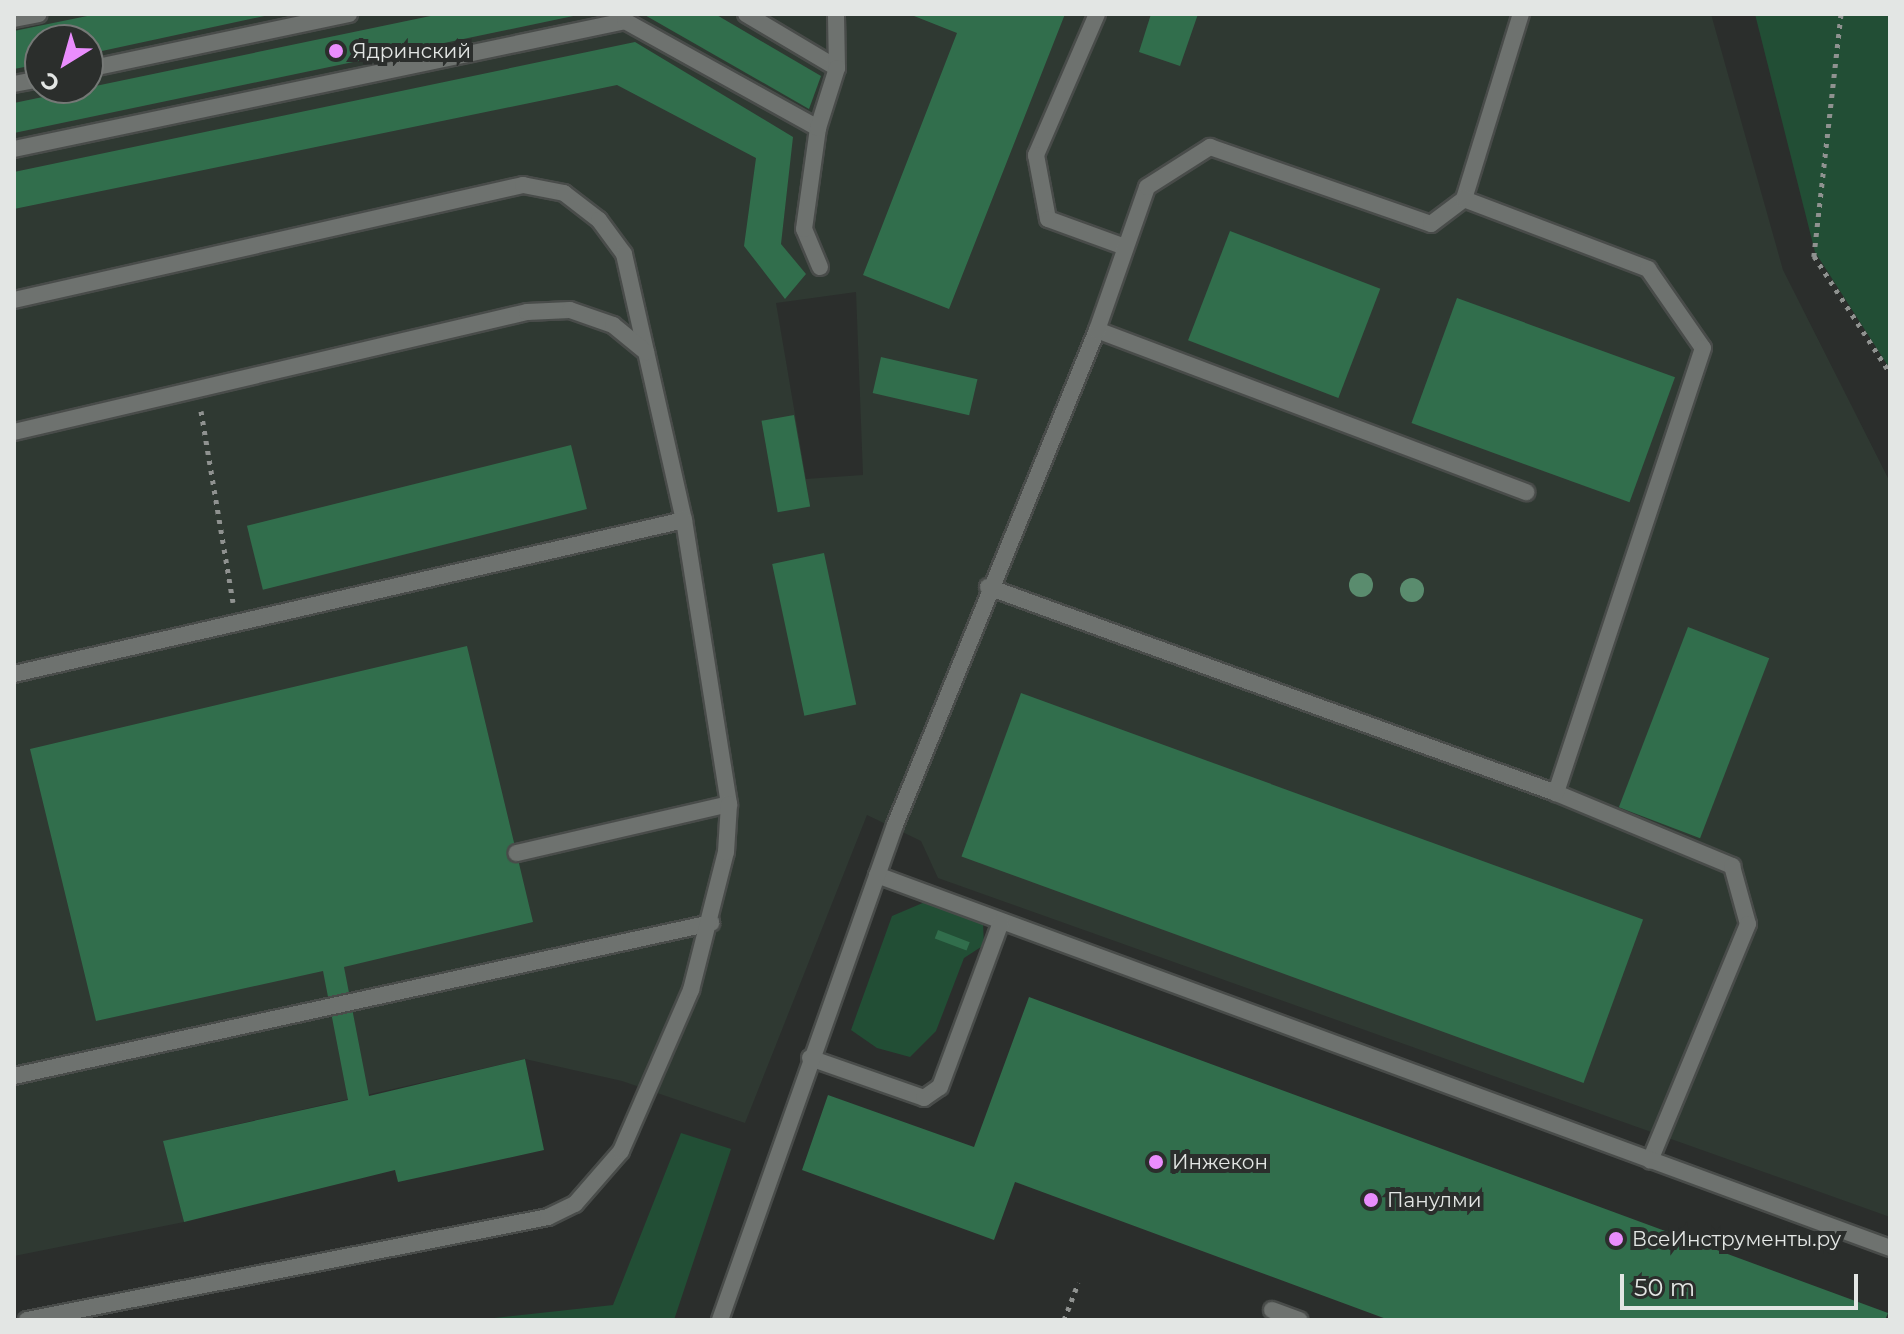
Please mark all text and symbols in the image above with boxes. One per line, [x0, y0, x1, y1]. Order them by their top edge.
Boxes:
north arrow [24, 24, 104, 104]
place label: Ядринский [352, 39, 471, 63]
marker: Ядринский [327, 42, 345, 60]
text: С [36, 66, 65, 98]
place label: Инжекон [1172, 1150, 1268, 1174]
marker: Инжекон [1147, 1153, 1165, 1171]
place label: Панулми [1387, 1188, 1482, 1212]
marker: Панулми [1362, 1191, 1380, 1209]
place label: ВсеИнструменты.ру [1632, 1227, 1841, 1251]
marker: ВсеИнструменты.ру [1607, 1230, 1625, 1248]
scale bar [1624, 1258, 1862, 1308]
text: 50 m [1634, 1273, 1695, 1302]

